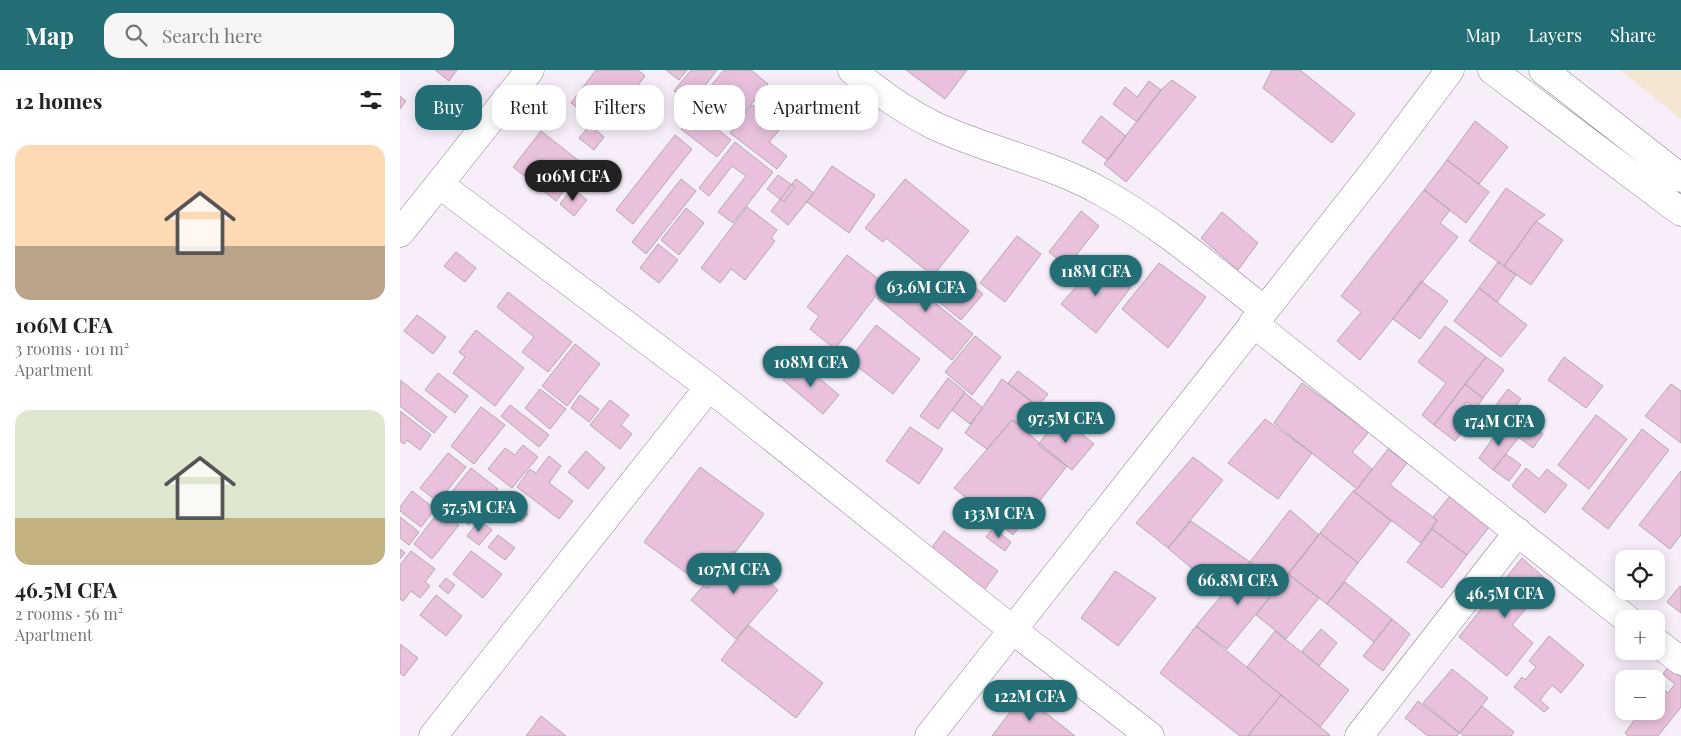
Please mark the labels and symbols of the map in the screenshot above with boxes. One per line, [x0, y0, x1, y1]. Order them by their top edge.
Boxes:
pin: 106M CFA [521, 160, 625, 202]
pin: 118M CFA [1044, 254, 1148, 297]
pin: 63.6M CFA [869, 270, 983, 313]
pin: 108M CFA [759, 346, 863, 388]
pin: 97.5M CFA [1009, 402, 1123, 444]
pin: 174M CFA [1447, 404, 1551, 447]
pin: 57.5M CFA [422, 490, 536, 533]
pin: 133M CFA [947, 496, 1051, 539]
pin: 107M CFA [682, 552, 786, 595]
pin: 66.8M CFA [1181, 564, 1295, 606]
pin: 46.5M CFA [1448, 576, 1562, 619]
pin: 122M CFA [978, 680, 1082, 722]

